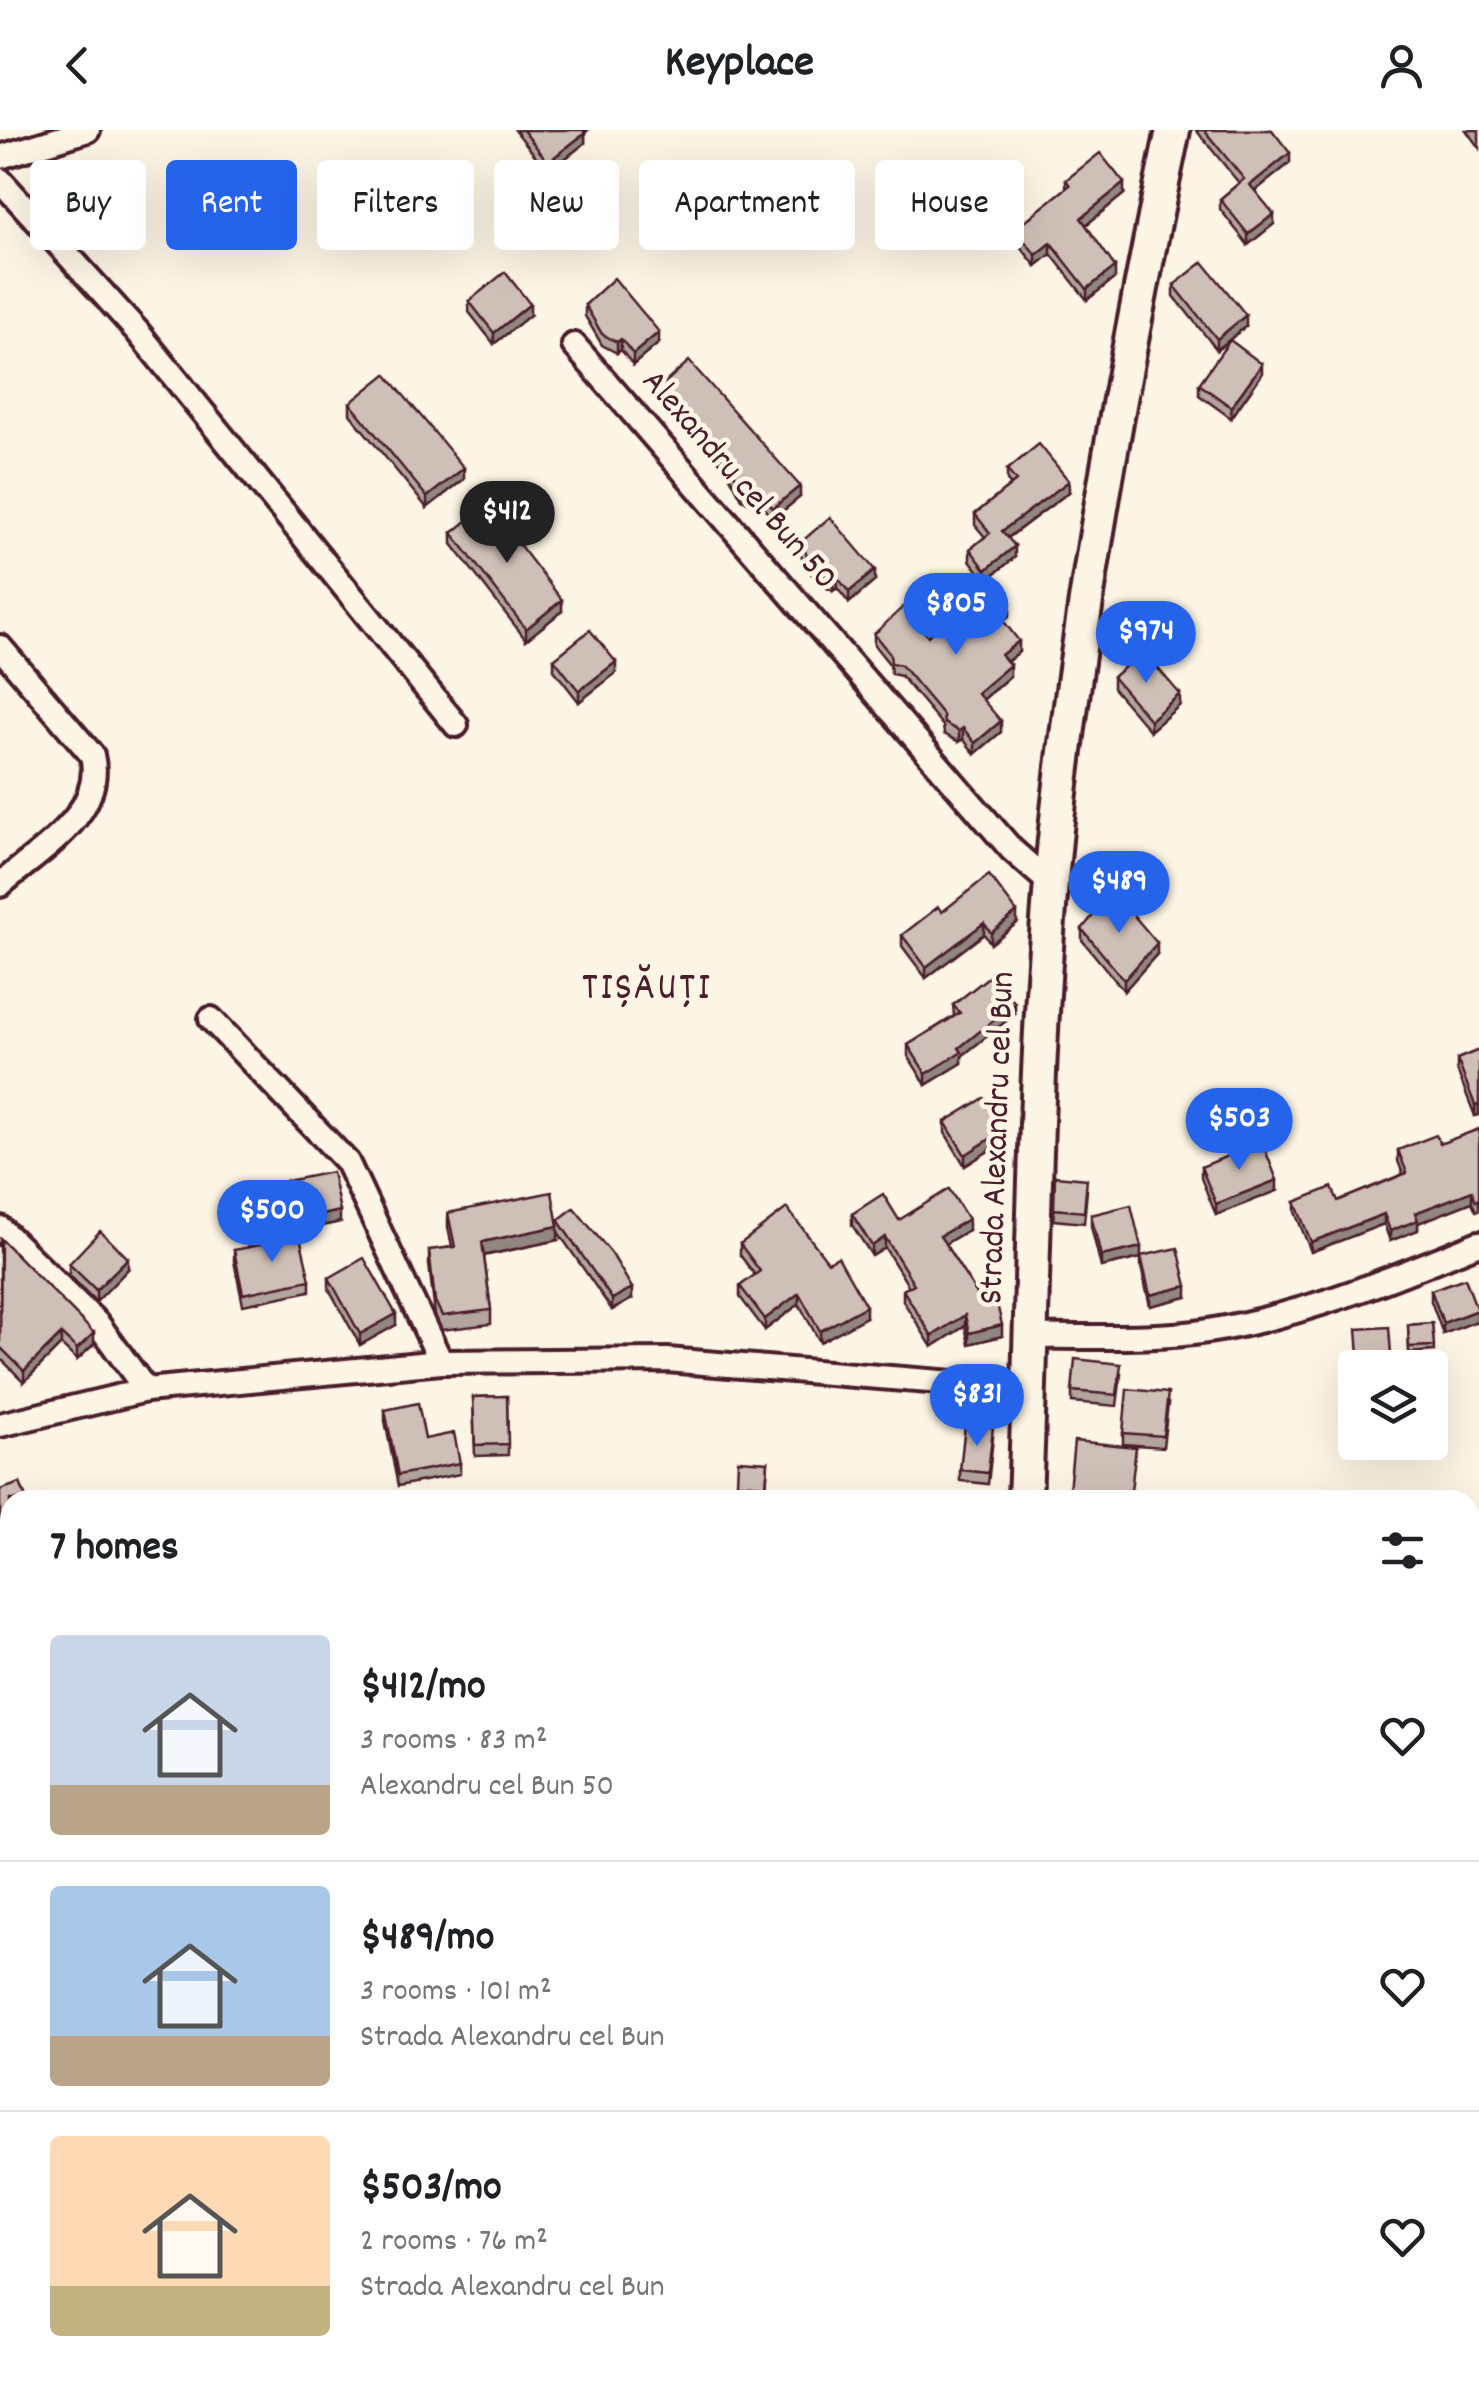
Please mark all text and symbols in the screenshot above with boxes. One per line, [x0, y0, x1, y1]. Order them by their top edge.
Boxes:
text: Keyplace [665, 33, 814, 97]
icon: back [50, 38, 105, 93]
icon: person [1374, 38, 1429, 93]
chip: Buy [30, 160, 146, 250]
chip: Rent [166, 160, 297, 250]
chip: Filters [317, 160, 474, 250]
chip: New [494, 160, 619, 250]
chip: Apartment [639, 160, 855, 250]
chip: House [875, 160, 1024, 250]
street label: Alexandru cel Bun 50 [628, 360, 848, 602]
pin: $412 [448, 481, 566, 566]
text: $412 [482, 490, 532, 536]
pin: $805 [897, 573, 1015, 658]
text: $805 [925, 582, 987, 628]
pin: $974 [1087, 601, 1205, 686]
text: $974 [1118, 610, 1174, 656]
pin: $489 [1060, 851, 1178, 936]
text: $489 [1091, 860, 1148, 906]
district label: TIȘĂUȚI [582, 962, 712, 1019]
street label: Strada Alexandru cel Bun [968, 971, 1030, 1305]
pin: $503 [1180, 1088, 1298, 1173]
text: $503 [1208, 1097, 1270, 1143]
pin: $500 [213, 1180, 331, 1265]
text: $500 [239, 1189, 305, 1235]
map controls [1338, 1350, 1448, 1460]
button: layers [1338, 1350, 1448, 1460]
pin: $831 [918, 1364, 1036, 1449]
text: $831 [952, 1373, 1002, 1419]
text: 7 homes [50, 1520, 179, 1580]
icon: filters [1375, 1523, 1430, 1578]
text: $412/mo [360, 1659, 486, 1719]
icon: home [130, 1675, 250, 1795]
icon: heart [1375, 1708, 1430, 1763]
text: 3 rooms · 83 m² [360, 1719, 547, 1765]
text: Alexandru cel Bun 50 [360, 1765, 614, 1811]
text: $489/mo [360, 1910, 494, 1970]
icon: home [130, 1926, 250, 2046]
icon: heart [1375, 1959, 1430, 2014]
text: 3 rooms · 101 m² [360, 1970, 552, 2016]
text: Strada Alexandru cel Bun [360, 2016, 665, 2062]
text: $503/mo [360, 2160, 502, 2220]
icon: home [130, 2176, 250, 2296]
icon: heart [1375, 2209, 1430, 2264]
text: 2 rooms · 76 m² [360, 2220, 548, 2266]
text: Strada Alexandru cel Bun [360, 2266, 665, 2312]

